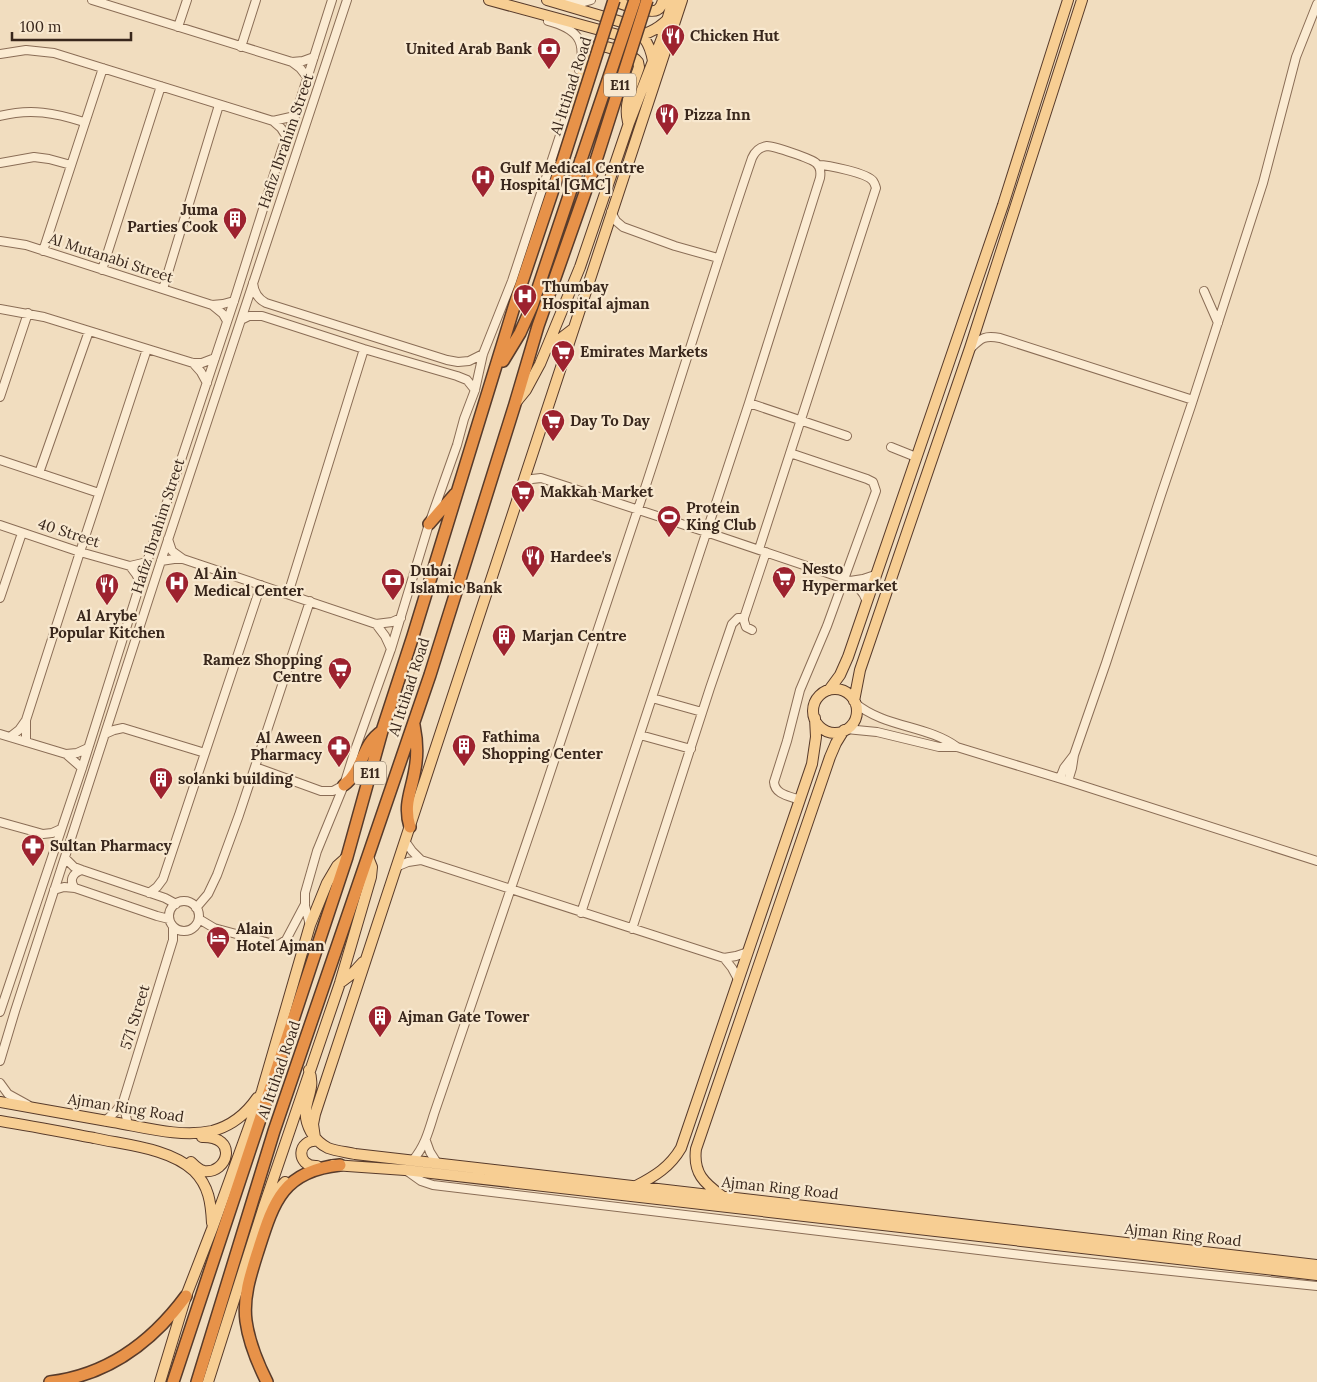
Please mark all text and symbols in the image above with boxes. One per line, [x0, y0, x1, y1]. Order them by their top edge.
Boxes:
scale bar [12, 10, 131, 42]
text: 100 m [20, 17, 61, 36]
restaurant icon: Chicken Hut [660, 23, 686, 57]
place label: Chicken Hut [690, 26, 780, 45]
street label: Al Ittihad Road [545, 34, 595, 139]
bank icon: United Arab Bank [536, 36, 562, 70]
place label: United Arab Bank [406, 39, 532, 58]
street label: Hafiz Ibrahim Street [254, 71, 318, 211]
road number: E11 [604, 74, 636, 96]
restaurant icon: Pizza Inn [654, 102, 680, 136]
place label: Pizza Inn [684, 105, 751, 124]
place label: Gulf Medical Centre Hospital [GMC] [500, 158, 644, 194]
hospital icon: Gulf Medical Centre Hospital [GMC] [470, 164, 496, 198]
place label: Juma Parties Cook [127, 200, 218, 236]
building icon: Juma Parties Cook [222, 206, 248, 240]
street label: Al Mutanabi Street [45, 228, 176, 287]
place label: Thumbay Hospital ajman [542, 277, 650, 313]
hospital icon: Thumbay Hospital ajman [512, 283, 538, 317]
supermarket icon: Emirates Markets [550, 339, 576, 373]
place label: Emirates Markets [580, 342, 708, 361]
supermarket icon: Day To Day [540, 408, 566, 442]
place label: Day To Day [570, 411, 651, 430]
street label: Hafiz Ibrahim Street [127, 456, 188, 596]
supermarket icon: Makkah Market [510, 479, 536, 513]
place label: Makkah Market [540, 482, 654, 501]
place label: Protein King Club [686, 498, 757, 534]
sports icon: Protein King Club [656, 504, 682, 538]
street label: 40 Street [36, 514, 103, 551]
restaurant icon: Hardee's [520, 544, 546, 578]
place label: Hardee's [550, 547, 612, 566]
place label: Nesto Hypermarket [802, 559, 899, 595]
place label: Dubai Islamic Bank [410, 561, 502, 597]
place label: Al Ain Medical Center [194, 564, 305, 600]
supermarket icon: Nesto Hypermarket [771, 565, 797, 599]
bank icon: Dubai Islamic Bank [380, 567, 406, 601]
hospital icon: Al Ain Medical Center [164, 570, 190, 604]
restaurant icon: Al Arybe Popular Kitchen [94, 572, 120, 606]
place label: Al Arybe Popular Kitchen [49, 606, 166, 642]
building icon: Marjan Centre [491, 623, 517, 657]
place label: Marjan Centre [522, 626, 627, 645]
street label: Al Ittihad Road [383, 635, 433, 740]
place label: Ramez Shopping Centre [203, 650, 323, 686]
supermarket icon: Ramez Shopping Centre [327, 656, 353, 690]
place label: Fathima Shopping Center [482, 727, 604, 763]
place label: Al Aween Pharmacy [250, 728, 323, 764]
building icon: Fathima Shopping Center [451, 733, 477, 767]
pharmacy icon: Al Aween Pharmacy [326, 734, 352, 768]
road number: E11 [354, 761, 386, 784]
building icon: solanki building [148, 766, 174, 800]
place label: solanki building [178, 769, 293, 788]
pharmacy icon: Sultan Pharmacy [20, 833, 46, 867]
place label: Sultan Pharmacy [50, 836, 173, 855]
place label: Alain Hotel Ajman [236, 919, 325, 955]
hotel icon: Alain Hotel Ajman [205, 925, 231, 959]
street label: 571 Street [116, 982, 153, 1052]
building icon: Ajman Gate Tower [367, 1004, 393, 1038]
place label: Ajman Gate Tower [398, 1007, 530, 1026]
street label: Al Ittihad Road [253, 1018, 304, 1122]
street label: Ajman Ring Road [66, 1089, 186, 1126]
street label: Ajman Ring Road [720, 1172, 839, 1203]
street label: Ajman Ring Road [1123, 1219, 1242, 1250]

